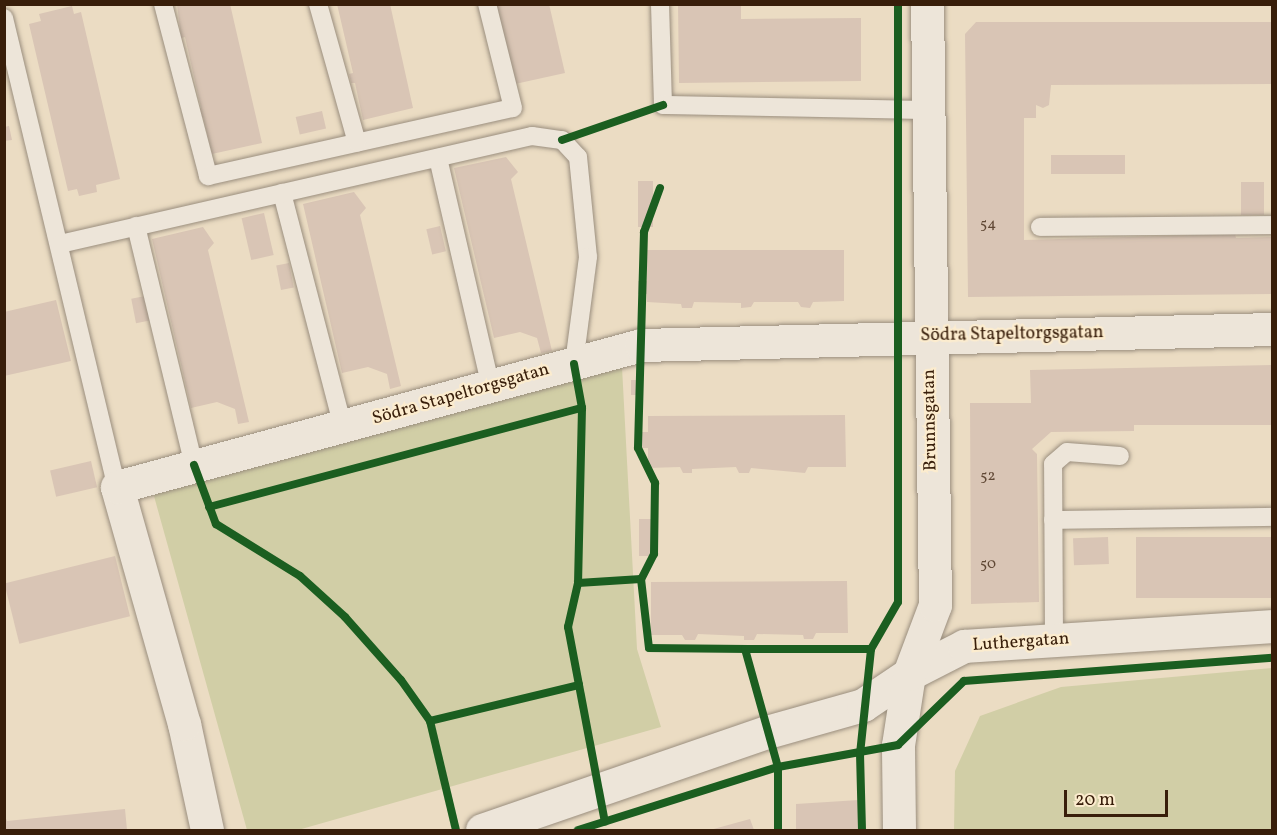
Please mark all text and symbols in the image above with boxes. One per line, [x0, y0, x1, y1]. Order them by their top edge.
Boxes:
house number: 54 [980, 216, 996, 234]
street label: Södra Stapeltorgsgatan [920, 323, 1104, 347]
street label: Södra Stapeltorgsgatan [370, 359, 552, 431]
street label: Brunnsgatan [919, 369, 943, 471]
house number: 52 [980, 468, 996, 486]
house number: 50 [980, 556, 996, 574]
street label: Luthergatan [972, 629, 1070, 657]
scale bar [1067, 778, 1170, 816]
text: 20 m [1075, 788, 1115, 813]

